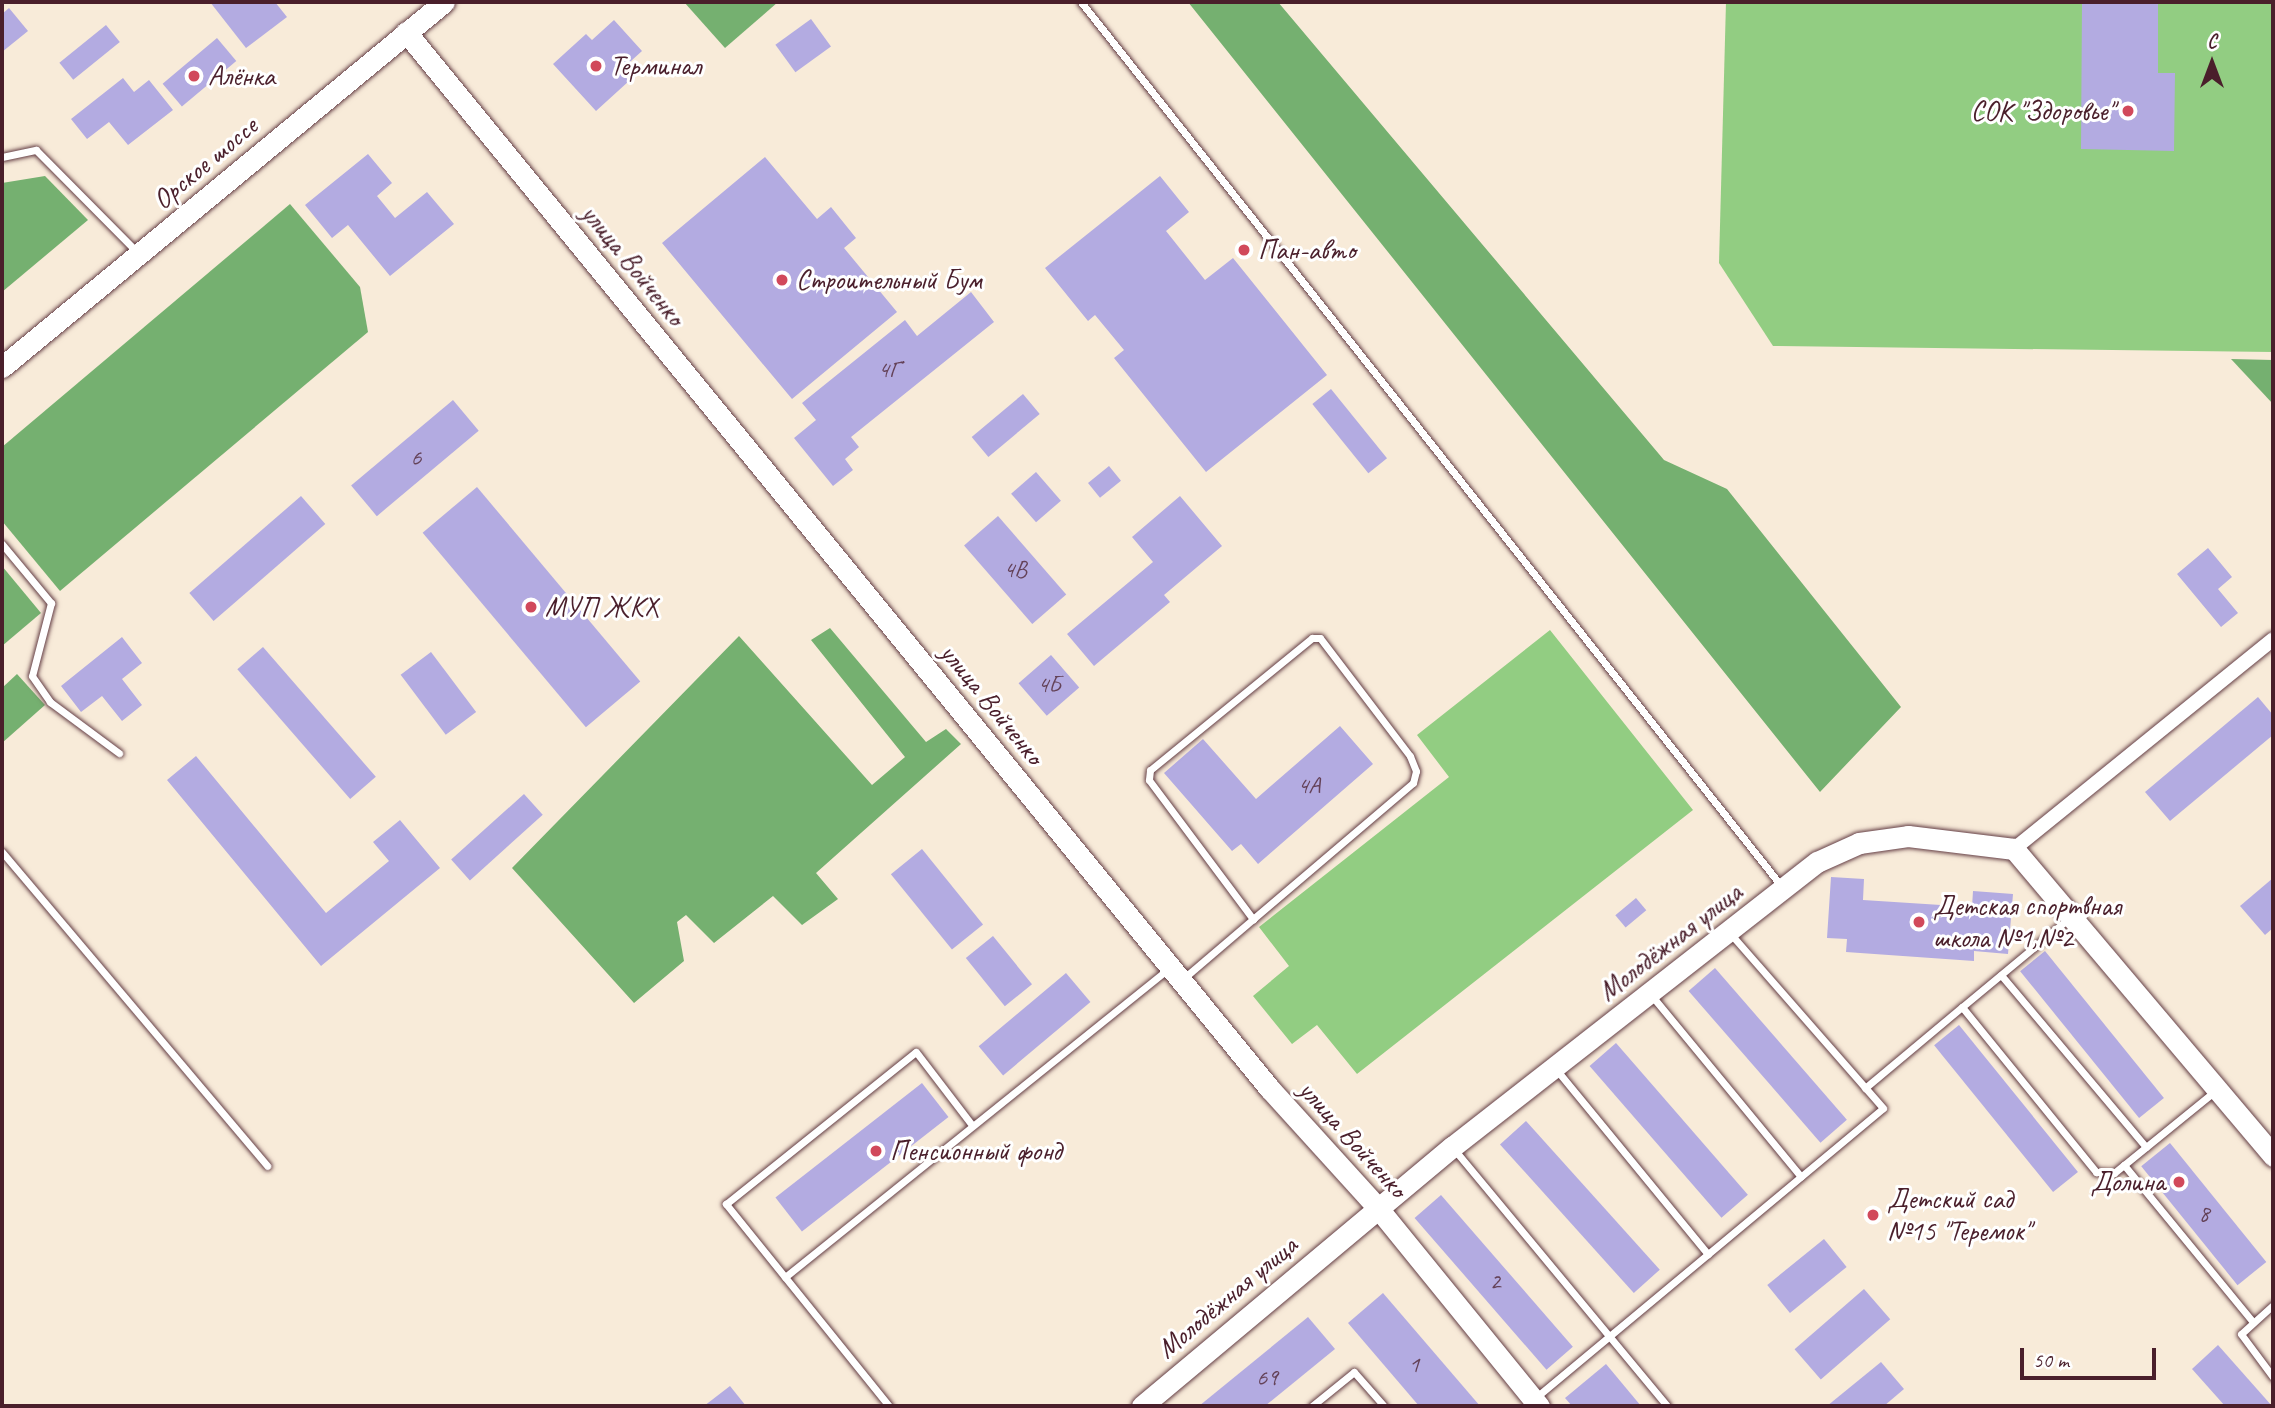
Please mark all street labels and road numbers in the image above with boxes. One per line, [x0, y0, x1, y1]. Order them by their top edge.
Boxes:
street label: Орское шоссе [146, 110, 264, 216]
street label: улица Войченко [574, 198, 692, 332]
street label: улица Войченко [933, 637, 1051, 771]
street label: Молодёжная улица [1591, 875, 1749, 1009]
street label: улица Войченко [1292, 1073, 1414, 1205]
street label: Молодёжная улица [1149, 1228, 1305, 1366]

